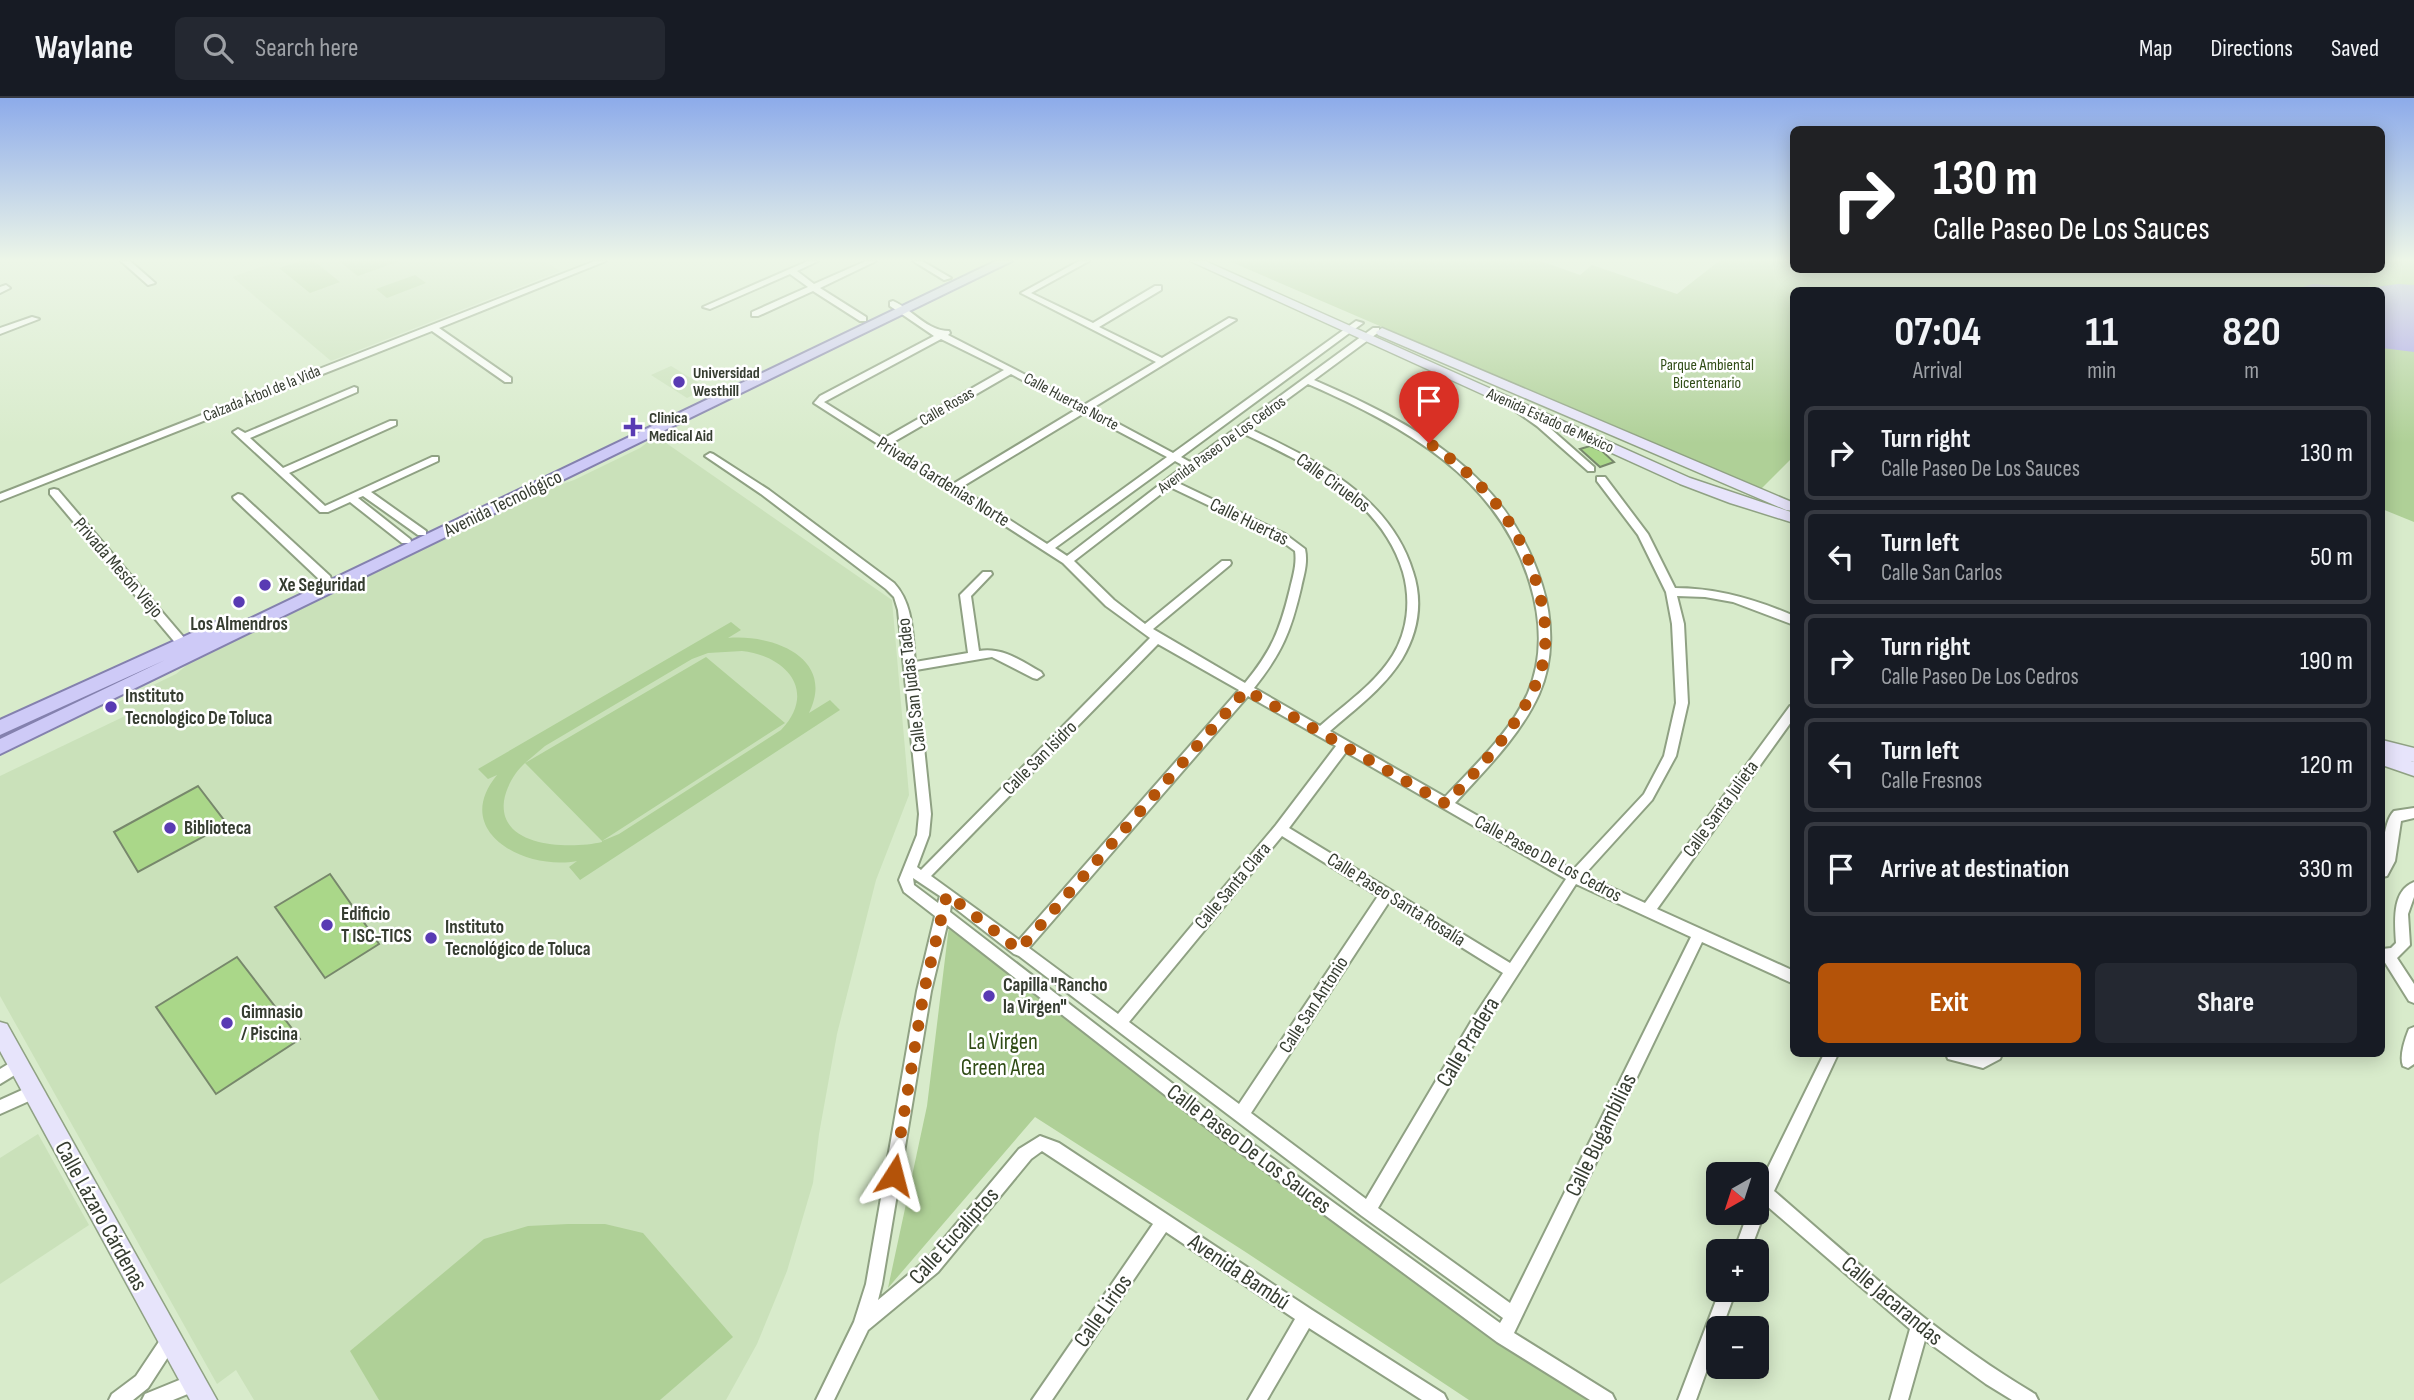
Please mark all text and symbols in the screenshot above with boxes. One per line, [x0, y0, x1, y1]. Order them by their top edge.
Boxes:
search box [175, 17, 665, 80]
text: Waylane [35, 28, 133, 68]
icon: search [199, 29, 237, 67]
text: Search here [255, 33, 358, 64]
text: Map [2139, 34, 2172, 63]
text: Directions [2210, 34, 2293, 63]
text: Saved [2331, 34, 2379, 63]
text: 130 m [1933, 150, 2038, 209]
icon: right [1818, 154, 1909, 245]
text: Calle Paseo De Los Sauces [1933, 210, 2210, 249]
text: 07:04 [1894, 307, 1981, 358]
text: 11 [2085, 307, 2118, 358]
text: 820 [2222, 307, 2281, 358]
park label: Parque Ambiental Bicentenario [1660, 356, 1754, 393]
text: Arrival [1913, 357, 1962, 385]
text: min [2087, 357, 2116, 385]
text: m [2244, 357, 2259, 385]
street label: Calzada Árbol de la Vida [201, 362, 323, 426]
place label: Universidad Westhill [693, 364, 760, 401]
street label: Calle Huertas Norte [1020, 369, 1122, 435]
pin [1399, 371, 1459, 443]
marker: Universidad Westhill [671, 374, 687, 390]
icon: arrive [1410, 382, 1448, 420]
street label: Calle Rosas [916, 384, 978, 430]
street label: Avenida Estado de México [1483, 384, 1616, 458]
street label: Avenida Paseo De Los Cedros [1154, 392, 1290, 498]
place label: Clinica Medical Aid [649, 409, 713, 446]
marker: Clinica Medical Aid [623, 417, 643, 437]
text: Turn right [1881, 424, 1970, 455]
street label: Privada Gardenias Norte [872, 432, 1014, 532]
icon: right [1822, 434, 1860, 472]
text: 130 m [2301, 438, 2353, 469]
street label: Calle Ciruelos [1291, 448, 1375, 518]
text: Calle Paseo De Los Sauces [1881, 455, 2080, 483]
street label: Avenida Tecnológico [439, 466, 566, 543]
street label: Calle Huertas [1206, 493, 1292, 551]
street label: Privada Mesón Viejo [68, 513, 168, 623]
text: Turn left [1881, 528, 1959, 559]
icon: left [1822, 538, 1860, 576]
text: 50 m [2310, 542, 2353, 573]
text: Calle San Carlos [1881, 559, 2003, 587]
place label: Xe Seguridad [278, 574, 366, 597]
marker: Xe Seguridad [257, 577, 273, 593]
marker: Los Almendros [231, 594, 247, 610]
place label: Los Almendros [190, 613, 288, 636]
street label: Calle San Judas Tadeo [892, 617, 932, 753]
text: Turn right [1881, 632, 1970, 663]
icon: right [1822, 642, 1860, 680]
text: 190 m [2300, 646, 2353, 677]
text: Calle Paseo De Los Cedros [1881, 663, 2079, 691]
place label: Instituto Tecnologico De Toluca [125, 685, 272, 730]
marker: Instituto Tecnologico De Toluca [103, 699, 119, 715]
street label: Calle San Isidro [998, 716, 1082, 800]
text: Turn left [1881, 736, 1959, 767]
icon: left [1822, 746, 1860, 784]
text: 120 m [2300, 750, 2353, 781]
street label: Calle Santa Julieta [1678, 756, 1764, 862]
text: Calle Fresnos [1881, 767, 1982, 795]
street label: Calle Paseo De Los Cedros [1470, 810, 1626, 908]
place label: Biblioteca [184, 817, 251, 840]
marker: Biblioteca [162, 820, 178, 836]
street label: Calle Santa Clara [1190, 838, 1276, 934]
street label: Calle Paseo Santa Rosalía [1322, 848, 1470, 952]
icon: arrive [1822, 850, 1860, 888]
text: Arrive at destination [1881, 854, 2069, 885]
text: 330 m [2299, 854, 2353, 885]
place label: Edificio T ISC-TICS [341, 903, 412, 948]
place label: Instituto Tecnológico de Toluca [445, 916, 591, 961]
marker: Edificio T ISC-TICS [319, 917, 335, 933]
marker: Instituto Tecnológico de Toluca [423, 930, 439, 946]
street label: Calle San Antonio [1274, 952, 1354, 1058]
button: Exit [1818, 963, 2081, 1043]
button: Share [2095, 963, 2357, 1043]
place label: Capilla "Rancho la Virgen" [1003, 974, 1108, 1019]
marker: Capilla "Rancho la Virgen" [981, 988, 997, 1004]
street label: Calle Pradera [1430, 992, 1506, 1092]
place label: Gimnasio / Piscina [241, 1001, 303, 1046]
marker: Gimnasio / Piscina [219, 1015, 235, 1031]
park label: La Virgen Green Area [961, 1028, 1045, 1082]
street label: Calle Bugambilias [1559, 1069, 1643, 1201]
street label: Calle Paseo De Los Sauces [1161, 1078, 1337, 1220]
street label: Calle Lázaro Cárdenas [48, 1136, 154, 1296]
position arrow [857, 1138, 931, 1212]
north arrow [1706, 1162, 1769, 1225]
map controls [1706, 1162, 1769, 1379]
street label: Calle Eucaliptos [903, 1182, 1005, 1290]
street label: Avenida Bambú [1182, 1227, 1295, 1316]
button: + [1706, 1239, 1769, 1302]
street label: Calle Jacarandas [1835, 1250, 1949, 1352]
street label: Calle Lirios [1068, 1269, 1138, 1353]
button: − [1706, 1316, 1769, 1379]

